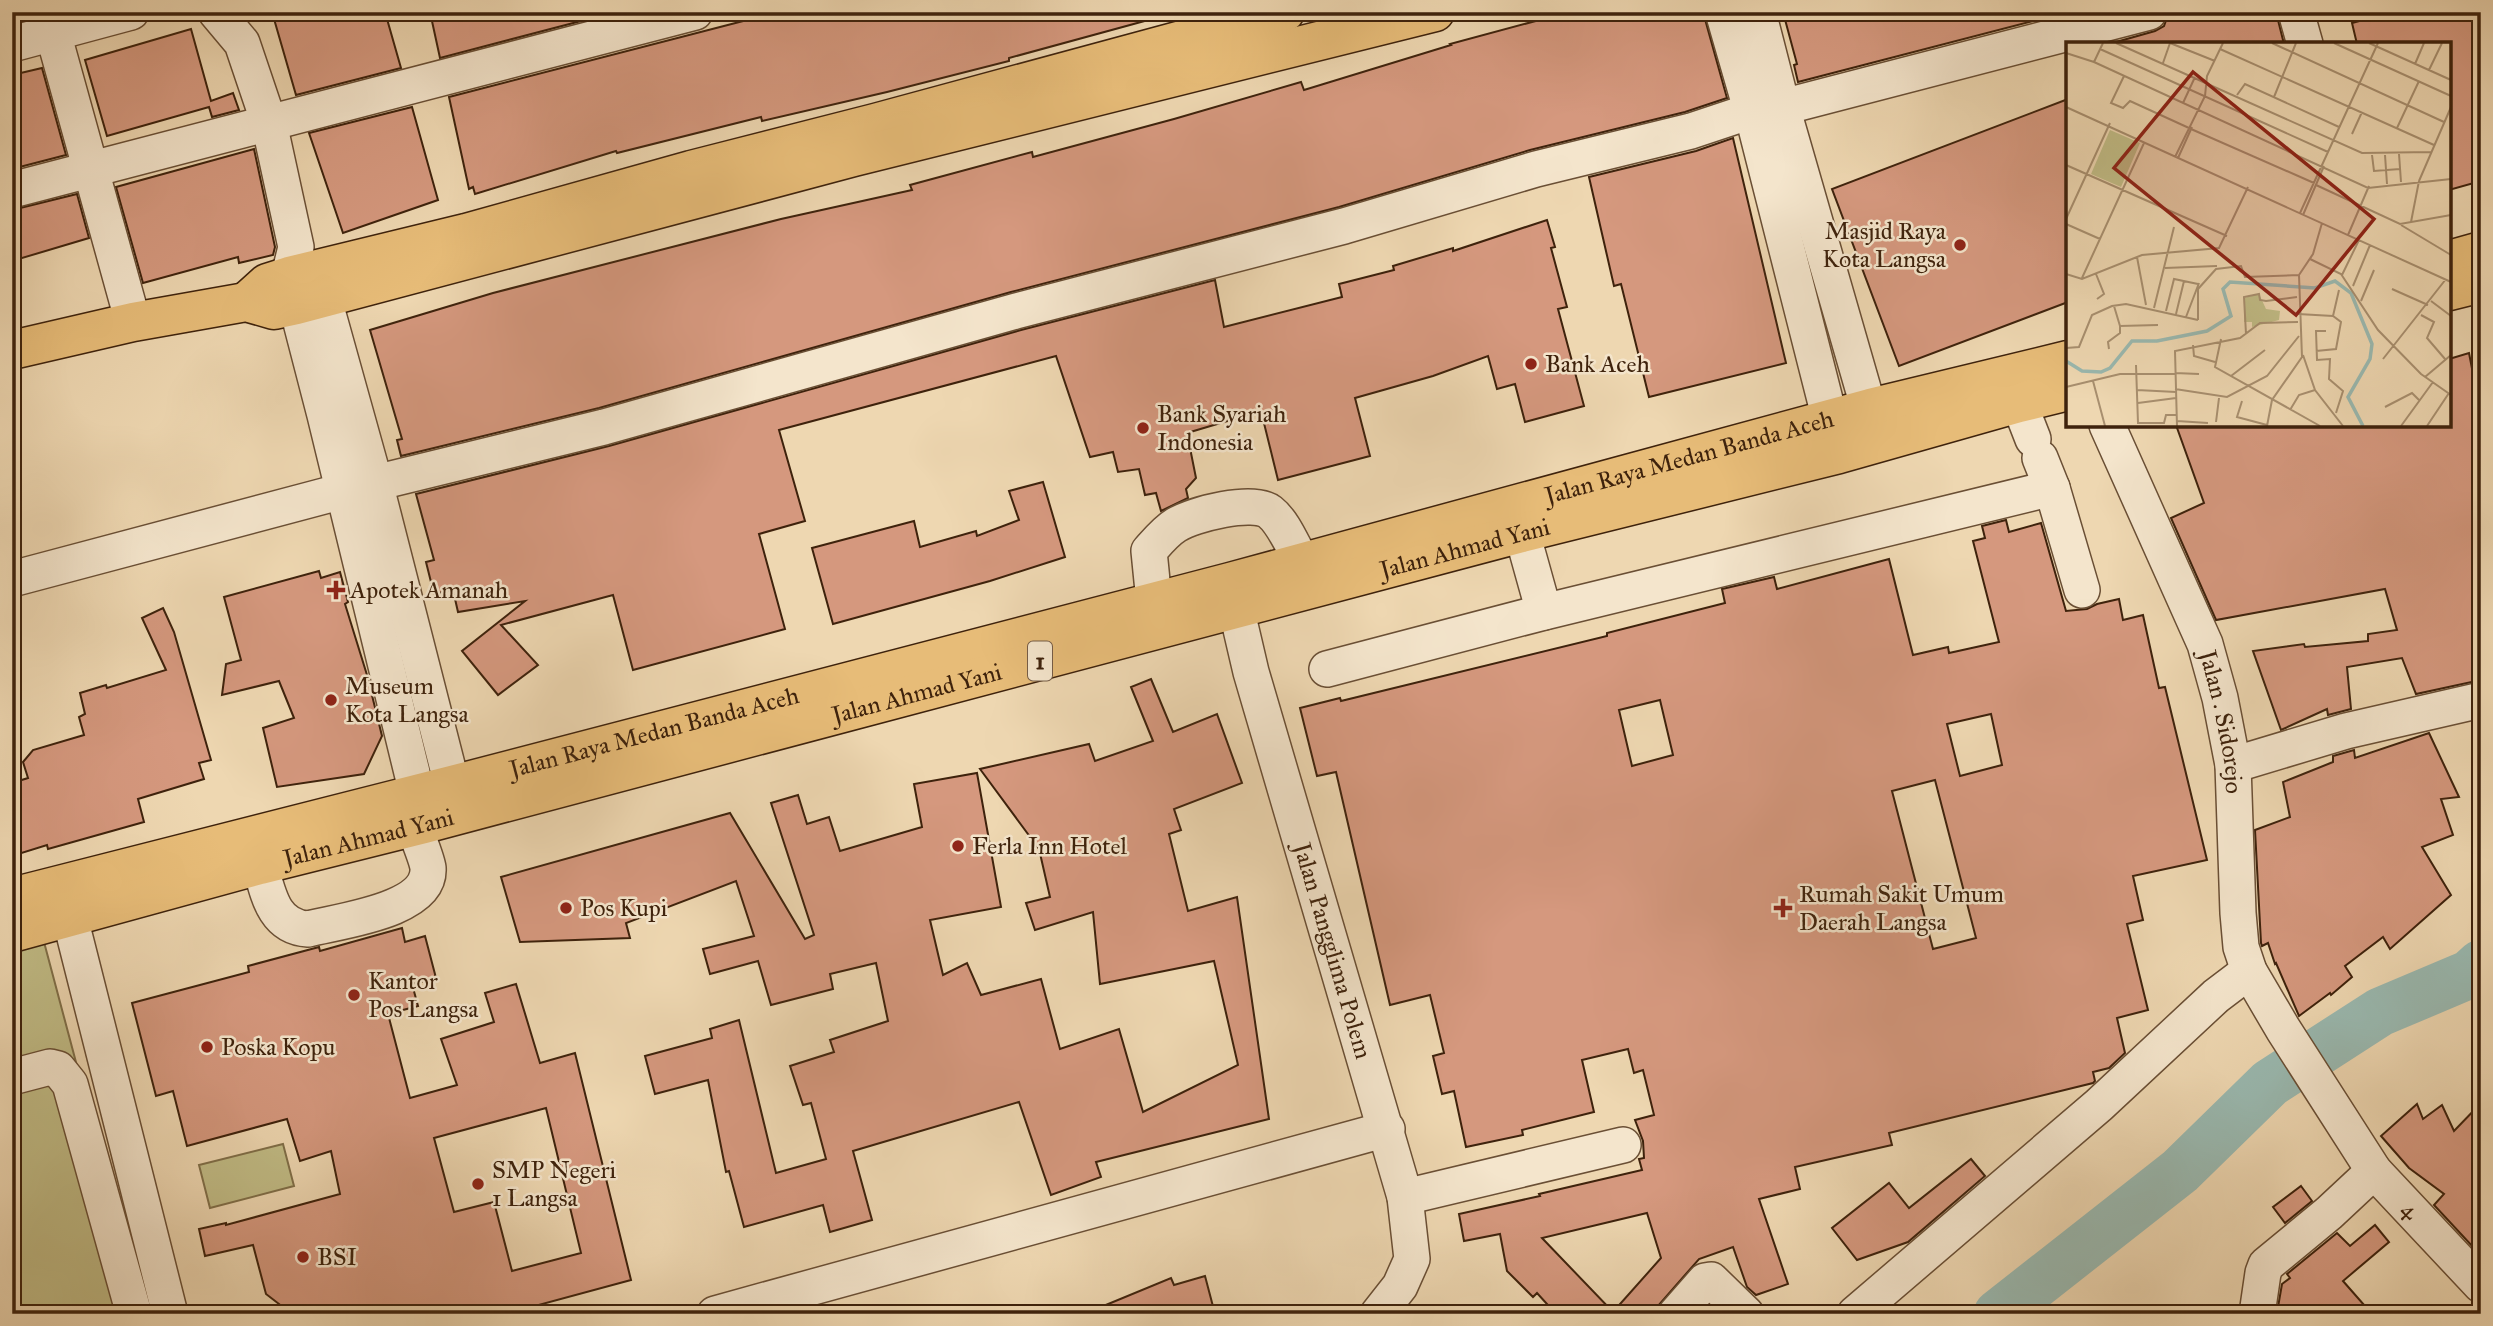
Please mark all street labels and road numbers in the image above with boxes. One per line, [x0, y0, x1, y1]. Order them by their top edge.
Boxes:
street label: Jalan Raya Medan Banda Aceh [1539, 404, 1837, 511]
street label: Jalan Ahmad Yani [1374, 512, 1553, 586]
road number: 1 [1028, 642, 1052, 680]
street label: Jalan . Sidorejo [2192, 644, 2249, 794]
street label: Jalan Ahmad Yani [826, 656, 1005, 731]
street label: Jalan Raya Medan Banda Aceh [503, 680, 802, 785]
street label: Jalan Ahmad Yani [277, 802, 457, 874]
street label: Jalan Pangglima Polem [1286, 837, 1379, 1062]
street label: 4 [2395, 1195, 2426, 1226]

